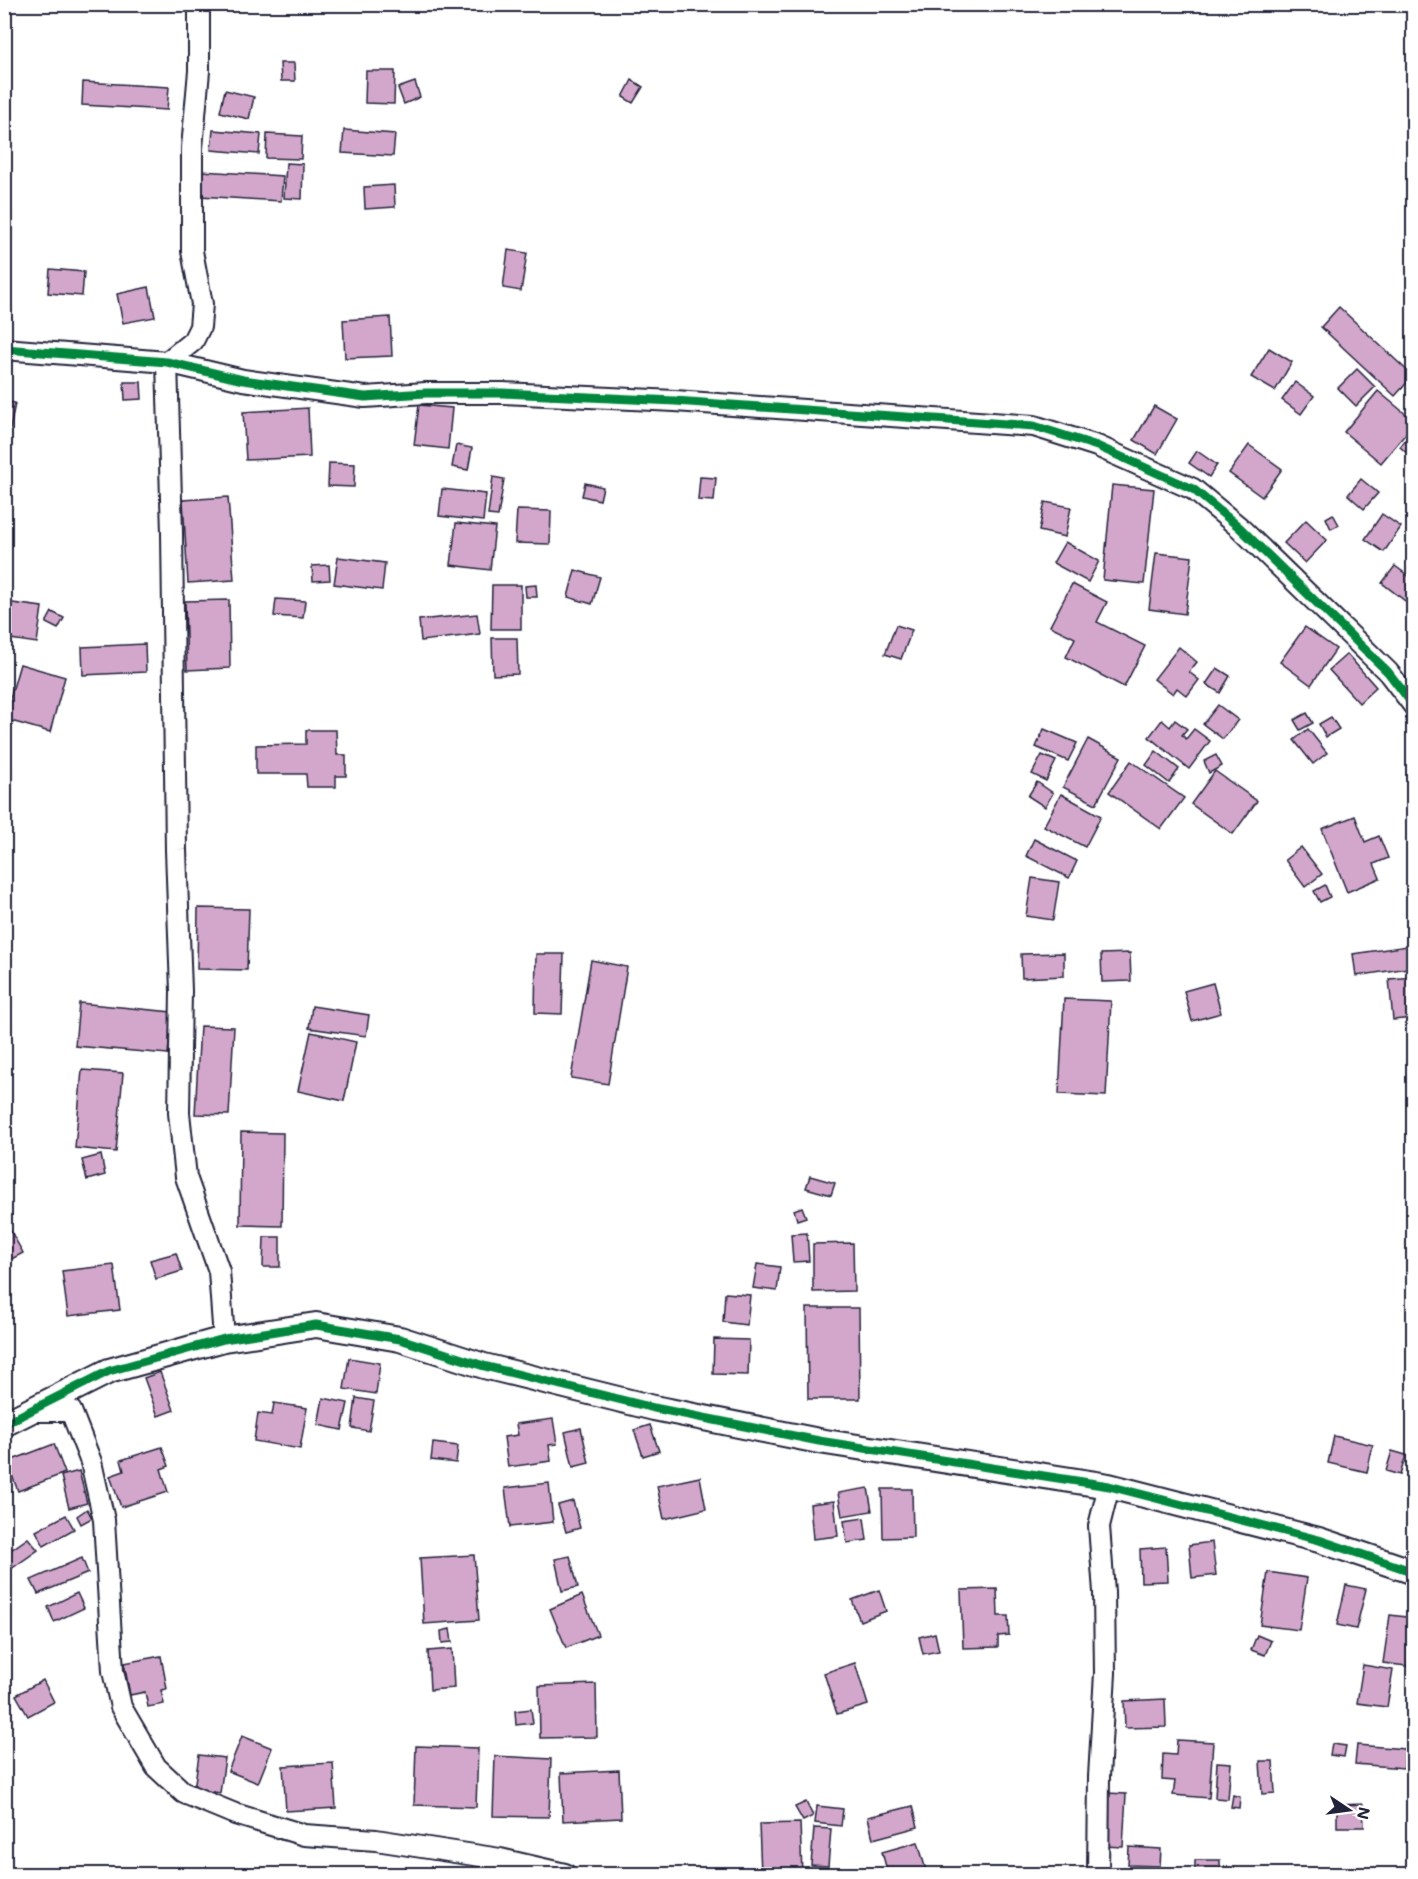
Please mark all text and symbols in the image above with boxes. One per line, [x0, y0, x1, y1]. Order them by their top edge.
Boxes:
north arrow [1319, 1780, 1379, 1840]
text: N [1353, 1805, 1376, 1822]

